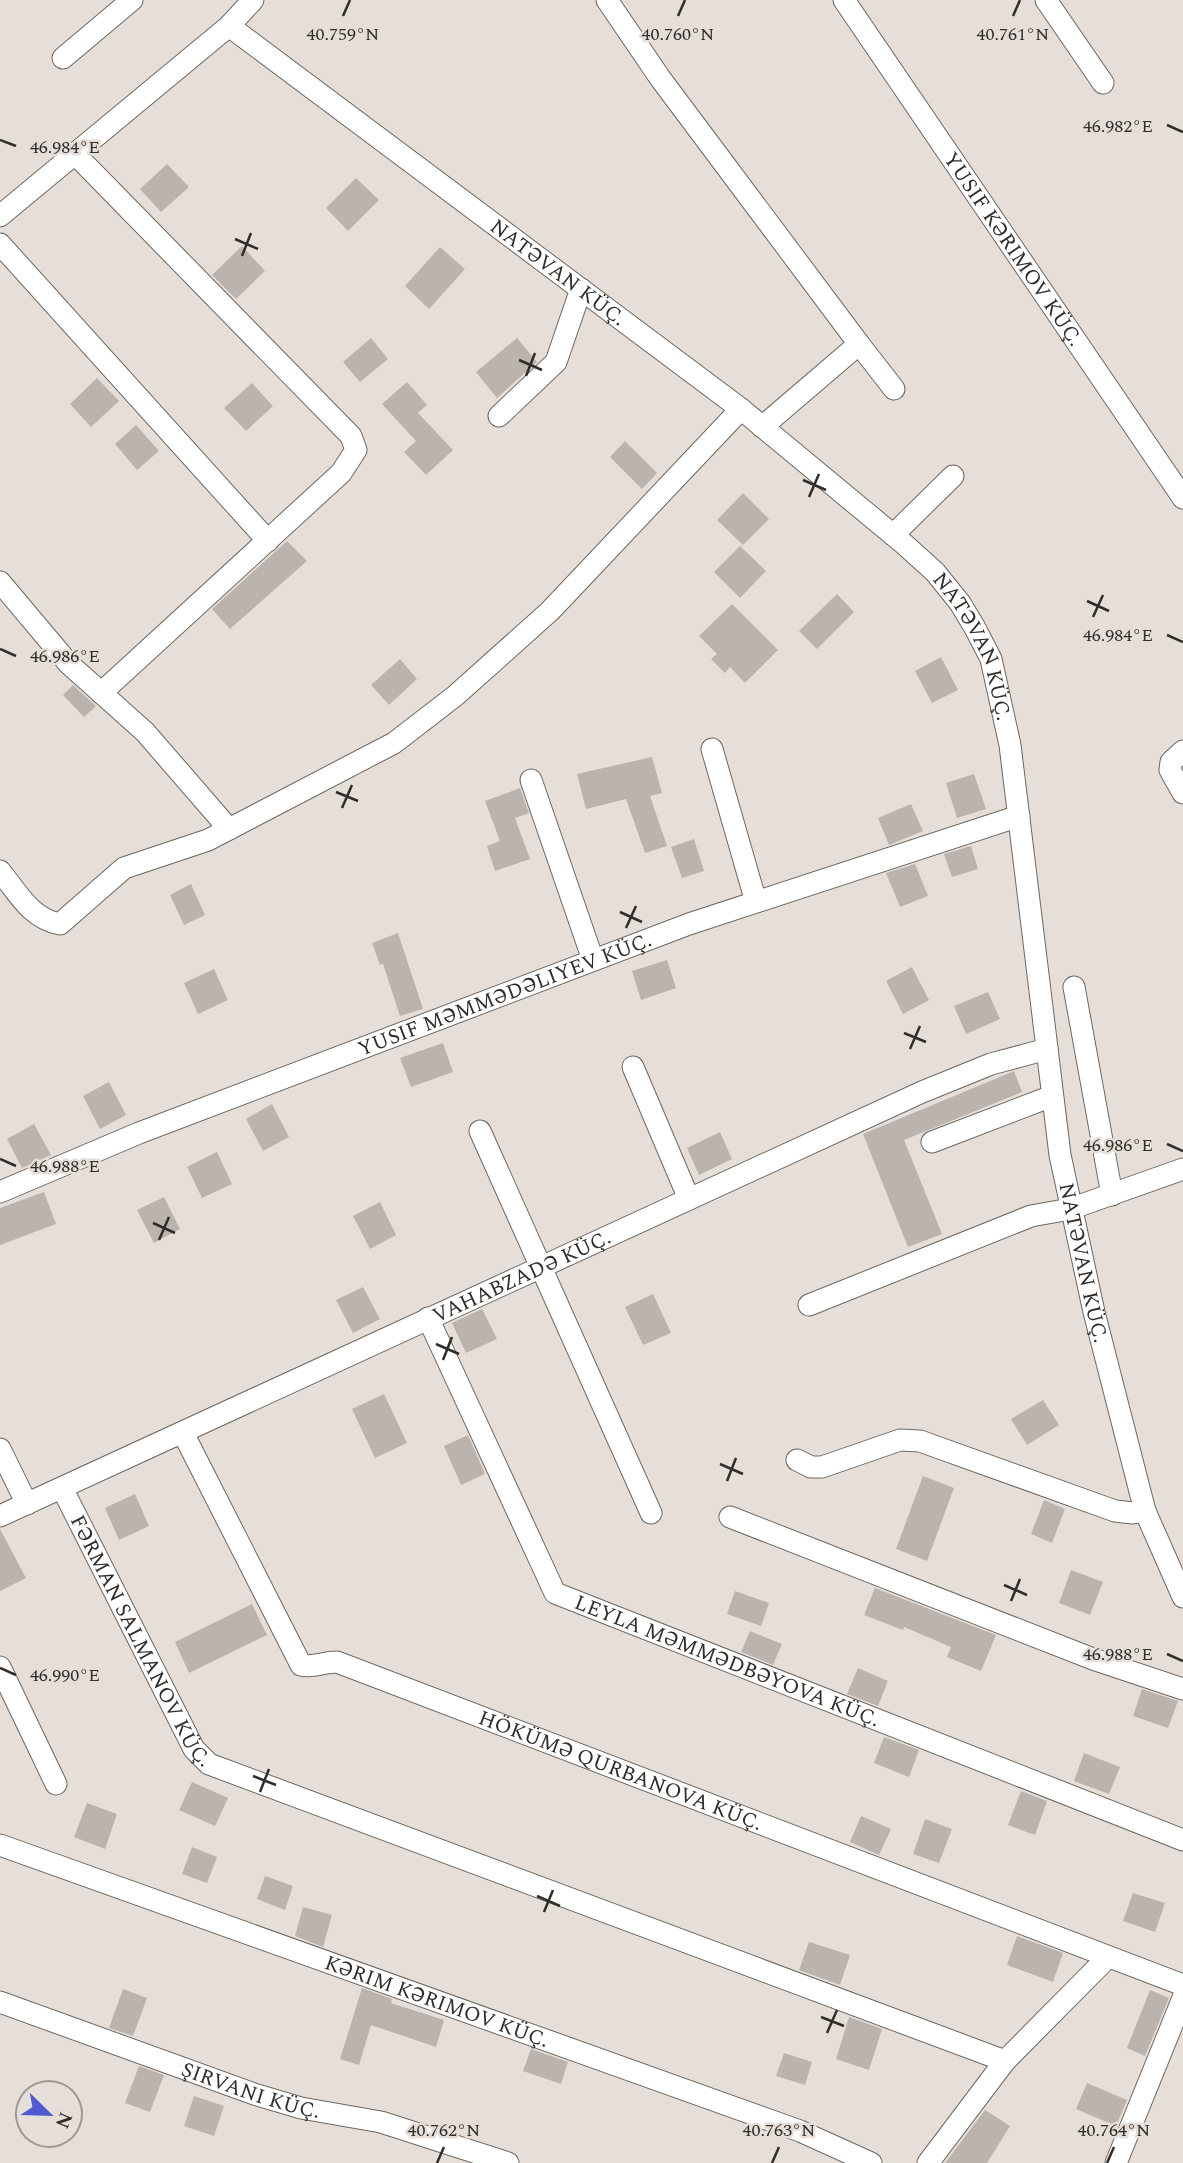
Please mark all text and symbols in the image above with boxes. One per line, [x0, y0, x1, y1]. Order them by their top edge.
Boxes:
text: 40.759°N [307, 21, 379, 48]
text: 40.760°N [642, 21, 714, 48]
text: 40.761°N [977, 21, 1049, 48]
text: 46.982°E [1083, 113, 1153, 140]
text: 46.984°E [30, 134, 100, 161]
street label: YUSIF KƏRIMOV KÜÇ. [935, 146, 1090, 353]
street label: NATƏVAN KÜÇ. [483, 211, 632, 335]
street label: NATƏVAN KÜÇ. [924, 566, 1019, 724]
text: 46.984°E [1083, 622, 1153, 649]
text: 46.986°E [30, 643, 100, 670]
street label: YUSIF MƏMMƏDƏLIYEV KÜÇ. [353, 925, 657, 1065]
text: 46.986°E [1083, 1132, 1153, 1159]
text: 46.988°E [30, 1153, 100, 1180]
street label: NATƏVAN KÜÇ. [1049, 1180, 1116, 1346]
street label: VAHABZADƏ KÜÇ. [427, 1222, 616, 1332]
street label: FƏRMAN SALMANOV KÜÇ. [61, 1509, 219, 1775]
street label: LEYLA MƏMMƏDBƏYOVA KÜÇ. [569, 1587, 884, 1736]
text: 46.988°E [1083, 1641, 1153, 1668]
text: 46.990°E [30, 1662, 100, 1689]
street label: HÖKÜMƏ QURBANOVA KÜÇ. [473, 1702, 767, 1840]
street label: KƏRIM KƏRIMOV KÜÇ. [320, 1947, 553, 2057]
street label: ŞIRVANI KÜÇ. [177, 2054, 322, 2128]
north arrow [14, 2079, 84, 2149]
text: N [47, 2107, 80, 2133]
text: 40.762°N [408, 2117, 480, 2144]
text: 40.763°N [743, 2117, 815, 2144]
text: 40.764°N [1078, 2117, 1150, 2144]

